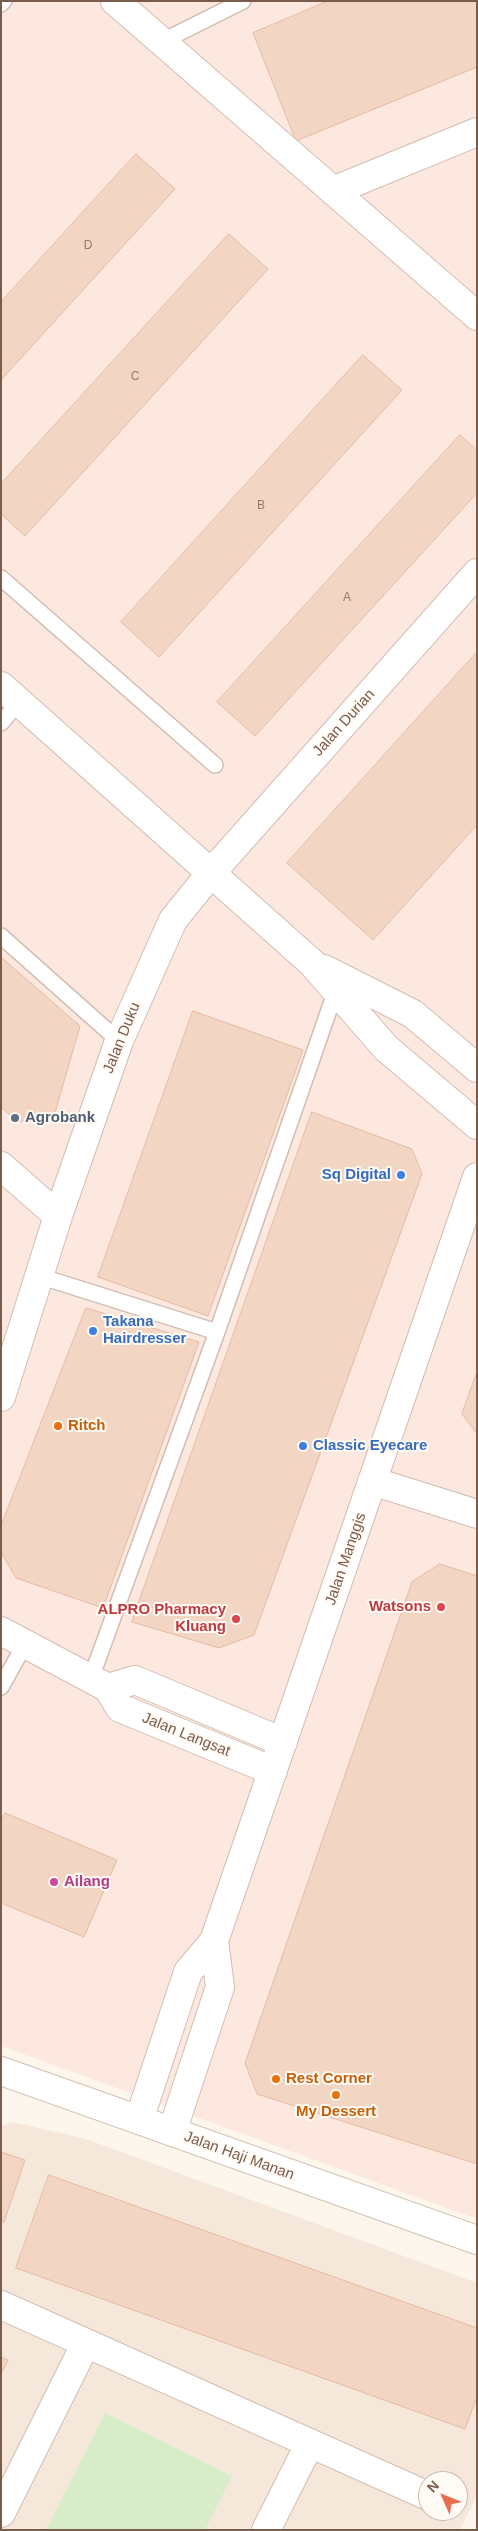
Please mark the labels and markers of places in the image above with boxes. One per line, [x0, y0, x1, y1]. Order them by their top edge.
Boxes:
place label: Agrobank [25, 1109, 95, 1127]
marker: Agrobank [9, 1112, 21, 1124]
place label: Sq Digital [322, 1166, 391, 1184]
marker: Sq Digital [395, 1169, 407, 1181]
place label: Takana Hairdresser [103, 1313, 186, 1348]
marker: Takana Hairdresser [87, 1325, 99, 1337]
place label: Ritch [68, 1417, 106, 1435]
marker: Ritch [52, 1420, 64, 1432]
place label: Classic Eyecare [313, 1437, 427, 1455]
marker: Classic Eyecare [297, 1440, 309, 1452]
place label: Watsons [369, 1598, 431, 1616]
place label: ALPRO Pharmacy Kluang [98, 1601, 226, 1636]
marker: Watsons [435, 1601, 447, 1613]
marker: ALPRO Pharmacy Kluang [230, 1613, 242, 1625]
place label: Ailang [64, 1873, 110, 1891]
marker: Ailang [48, 1876, 60, 1888]
place label: Rest Corner [286, 2070, 372, 2088]
marker: Rest Corner [270, 2073, 282, 2085]
marker: My Dessert [330, 2089, 342, 2101]
place label: My Dessert [296, 2103, 376, 2121]

